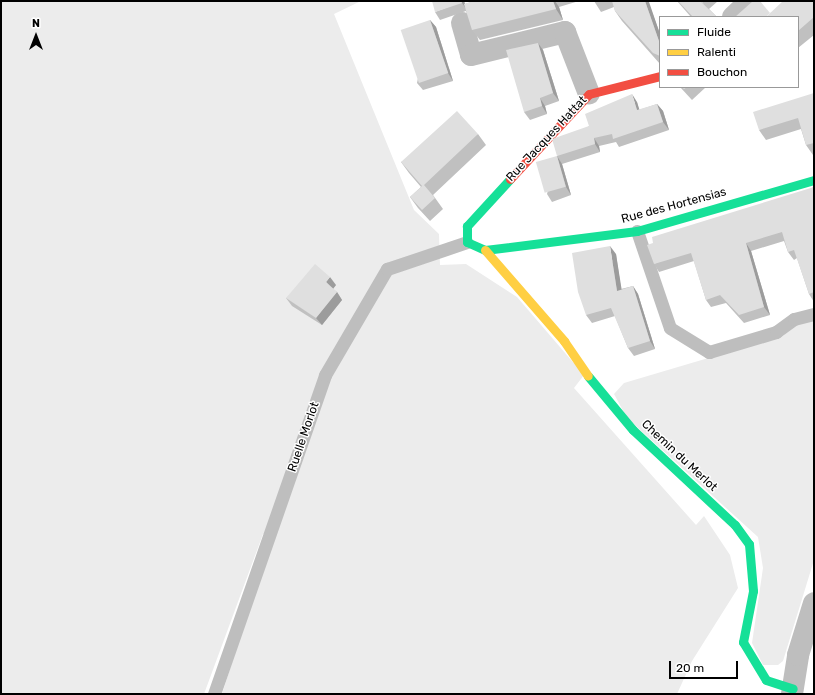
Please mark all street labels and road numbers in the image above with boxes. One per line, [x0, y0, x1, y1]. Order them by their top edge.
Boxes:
street label: Rue Jacques Hattat [504, 93, 590, 185]
street label: Rue des Hortensias [620, 185, 728, 227]
street label: Ruelle Morlot [285, 400, 323, 474]
street label: Chemin du Merlot [638, 417, 720, 495]

